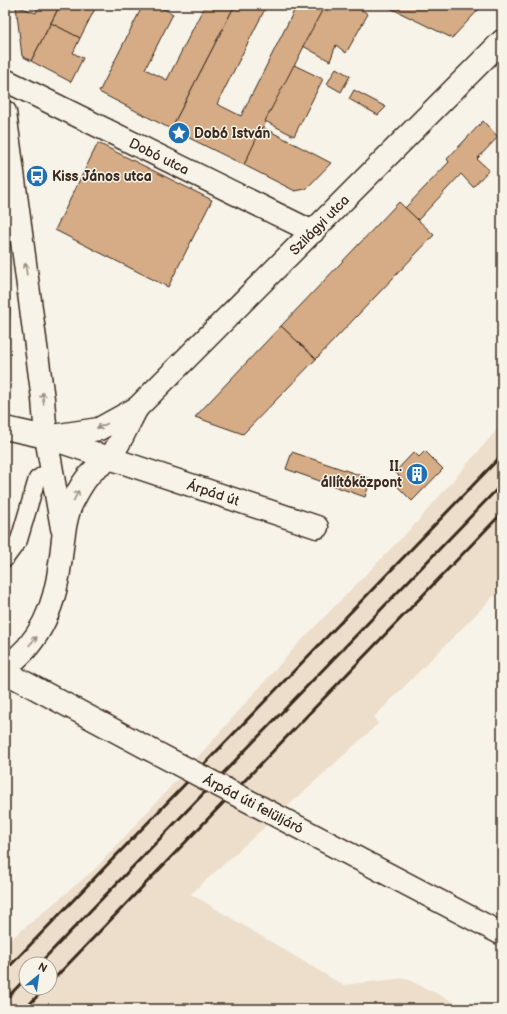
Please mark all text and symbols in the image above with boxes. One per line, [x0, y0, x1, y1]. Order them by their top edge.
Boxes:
place icon: Dobó István [166, 120, 192, 146]
place label: Dobó István [194, 125, 270, 142]
street label: Dobó utca [126, 135, 192, 179]
bus stop icon: Kiss János utca [24, 163, 50, 189]
place label: Kiss János utca [52, 168, 152, 185]
street label: Szilágyi utca [286, 192, 353, 259]
one-way arrow [22, 263, 30, 276]
one-way arrow [39, 392, 47, 405]
one-way arrow [97, 423, 109, 431]
place label: II. állítóközpont [321, 458, 402, 491]
building icon: II. állítóközpont [404, 461, 430, 487]
street label: Árpád út [185, 476, 242, 510]
one-way arrow [73, 490, 80, 502]
one-way arrow [29, 635, 38, 646]
street label: Árpád úti felüljáró [200, 770, 306, 838]
north arrow [18, 956, 58, 996]
text: N [36, 960, 49, 975]

